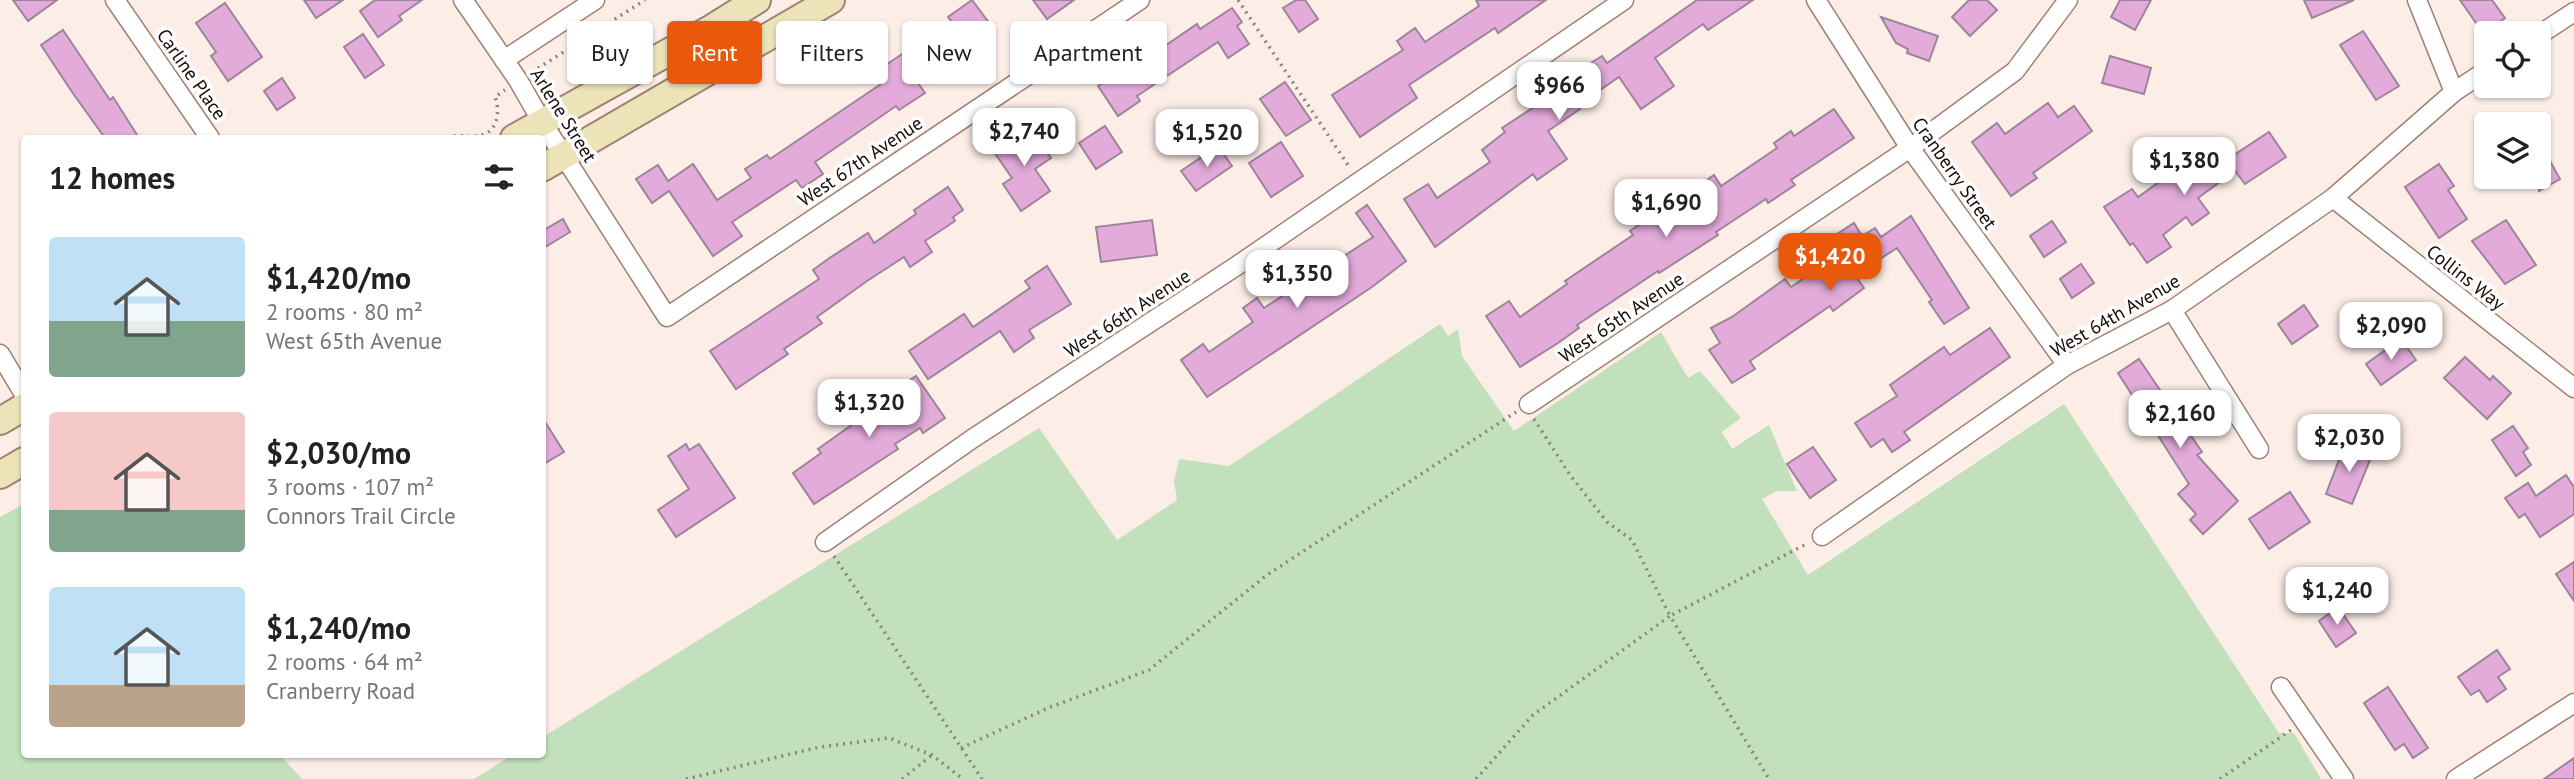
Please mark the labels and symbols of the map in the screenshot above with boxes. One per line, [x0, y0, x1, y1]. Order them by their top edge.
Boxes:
street label: Carline Place [152, 24, 232, 124]
pin: $966 [1518, 62, 1600, 122]
street label: Arlene Street [526, 64, 603, 167]
pin: $2,740 [967, 108, 1081, 168]
pin: $1,520 [1150, 110, 1264, 169]
street label: West 67th Avenue [793, 111, 927, 211]
street label: Cranberry Street [1907, 112, 2003, 234]
pin: $1,380 [2127, 138, 2241, 197]
pin: $1,690 [1609, 180, 1723, 239]
pin: $1,420 [1773, 233, 1887, 293]
street label: Collins Way [2422, 239, 2510, 315]
pin: $1,350 [1240, 250, 1354, 310]
street label: West 66th Avenue [1059, 263, 1195, 363]
street label: West 65th Avenue [1554, 266, 1688, 368]
street label: West 64th Avenue [2046, 268, 2184, 362]
pin: $2,090 [2334, 302, 2448, 362]
pin: $1,320 [812, 380, 926, 439]
pin: $2,160 [2123, 391, 2237, 450]
pin: $2,030 [2292, 414, 2406, 474]
pin: $1,240 [2280, 568, 2394, 627]

